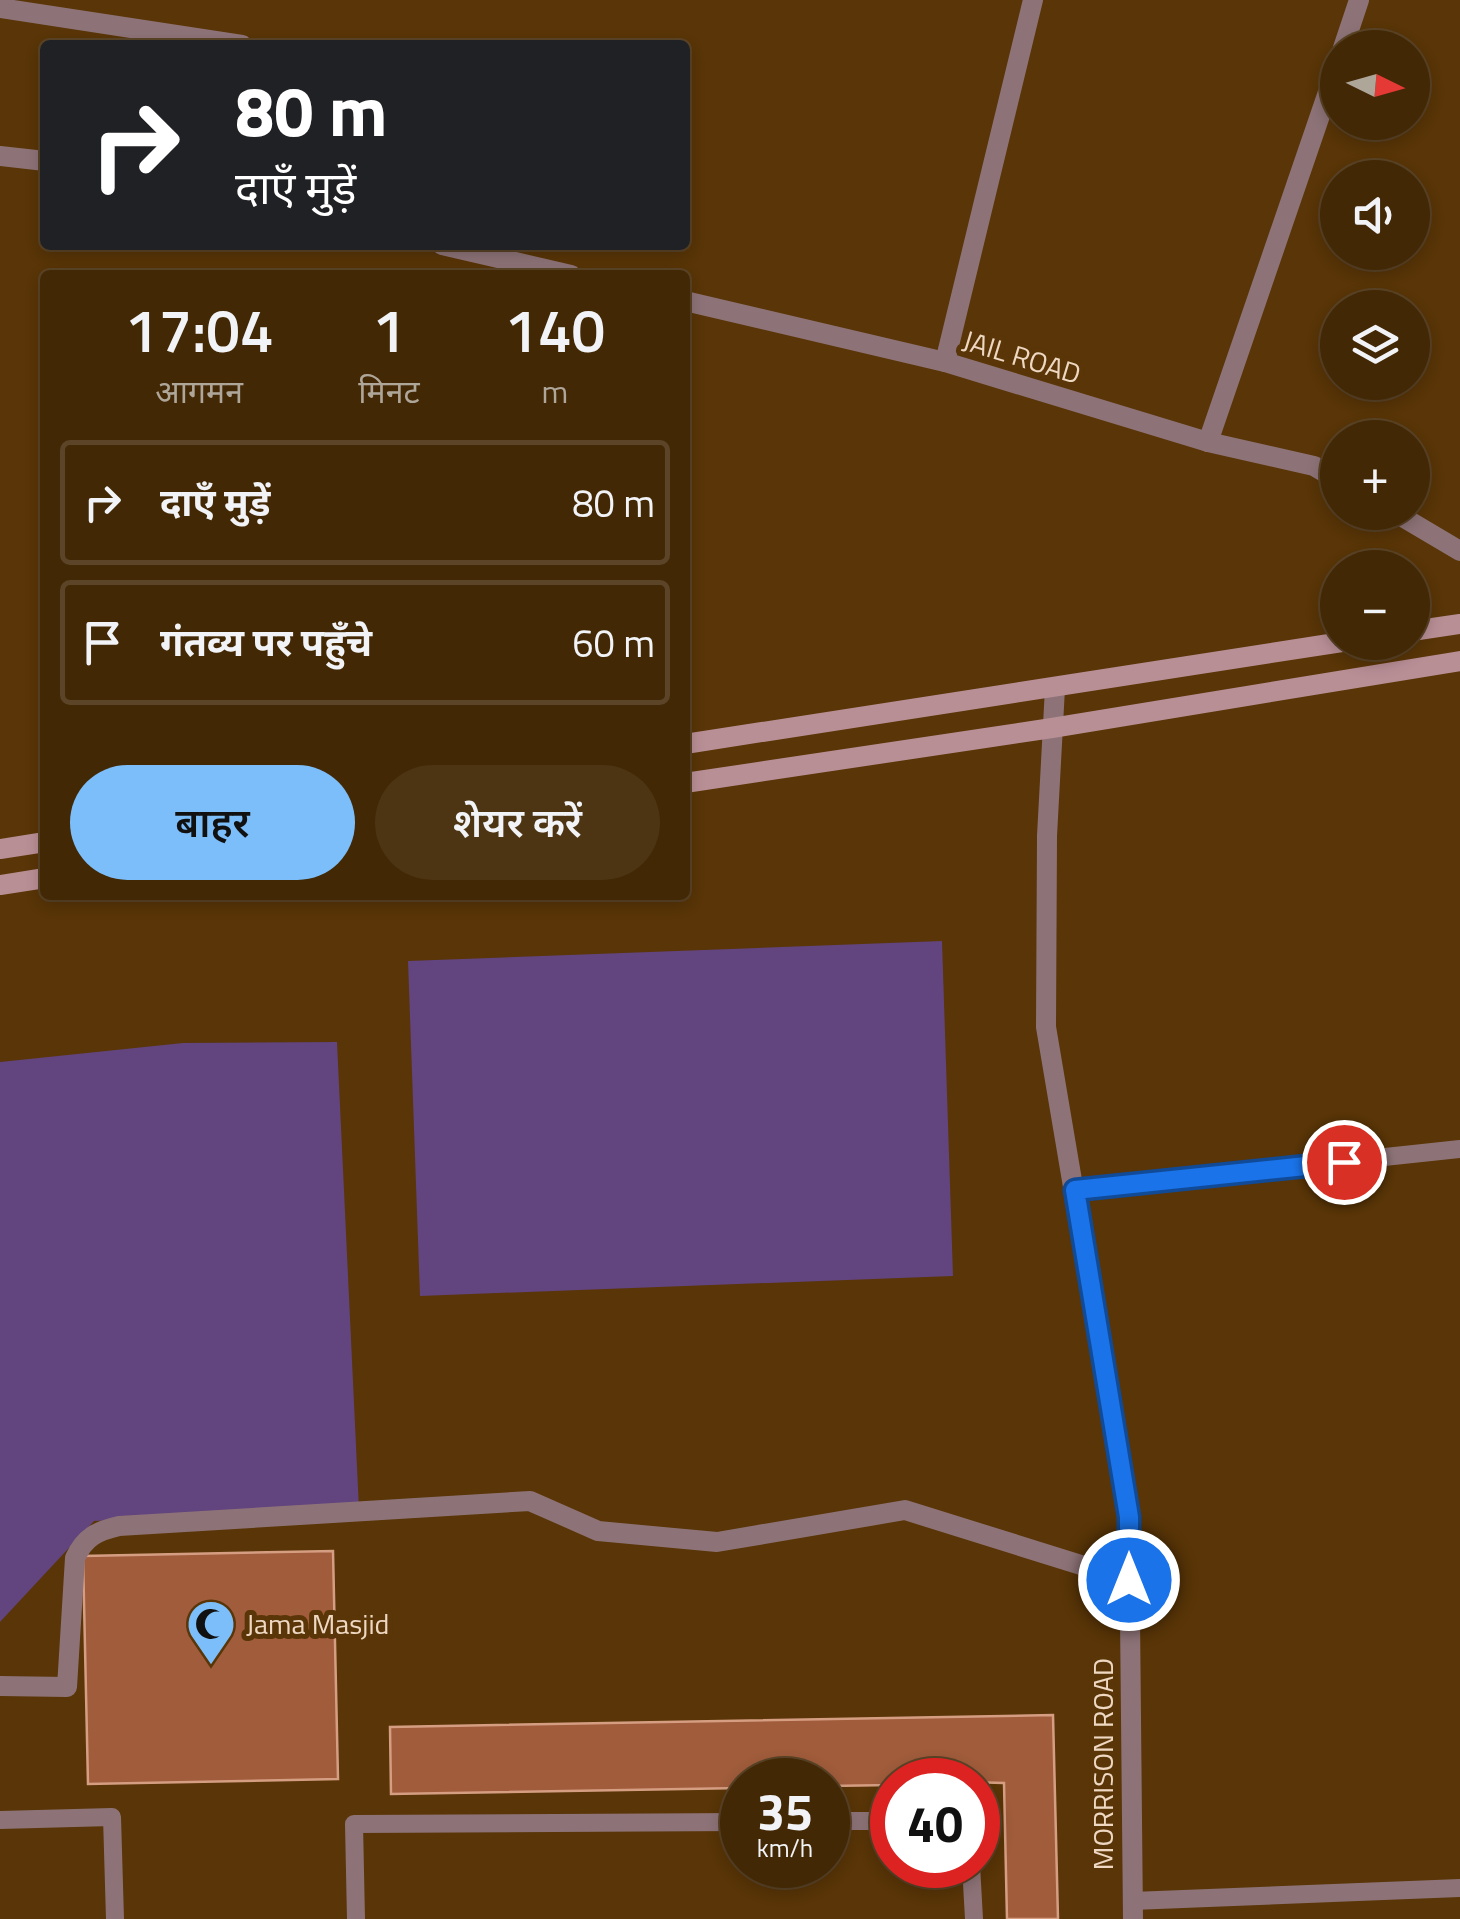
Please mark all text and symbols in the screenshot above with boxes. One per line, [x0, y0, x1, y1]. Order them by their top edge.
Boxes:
north arrow [1320, 30, 1430, 140]
map controls [1320, 30, 1430, 660]
text: 80 m [235, 57, 388, 163]
icon: right [70, 80, 200, 210]
text: दाएँ मुड़ें [235, 153, 356, 221]
button: sound [1320, 160, 1430, 270]
text: 17:04 [125, 284, 274, 375]
text: 1 [372, 284, 406, 375]
text: 140 [504, 284, 605, 375]
button: layers [1320, 290, 1430, 400]
street label: JAIL ROAD [958, 318, 1086, 395]
text: आगमन [155, 367, 243, 415]
text: मिनट [358, 367, 420, 415]
text: m [541, 367, 568, 415]
button: + [1320, 420, 1430, 530]
text: दाएँ मुड़ें [160, 473, 270, 531]
text: 80 m [572, 474, 655, 532]
icon: right [75, 475, 130, 530]
button: − [1320, 550, 1430, 660]
text: गंतव्य पर पहुँचे [160, 613, 372, 671]
text: 60 m [572, 614, 655, 672]
icon: arrive [75, 615, 130, 670]
button: बाहर [70, 765, 355, 880]
button: शेयर करें [375, 765, 660, 880]
pin [1302, 1120, 1387, 1205]
icon: arrive [1317, 1135, 1372, 1190]
position arrow [1077, 1528, 1181, 1632]
mosque icon: Jama Masjid [185, 1598, 237, 1666]
place label: Jama Masjid [246, 1602, 389, 1645]
street label: MORRISON ROAD [1081, 1658, 1124, 1870]
speed limit sign: 40 [870, 1758, 1000, 1888]
text: 35 [757, 1773, 813, 1849]
text: km/h [757, 1829, 813, 1867]

